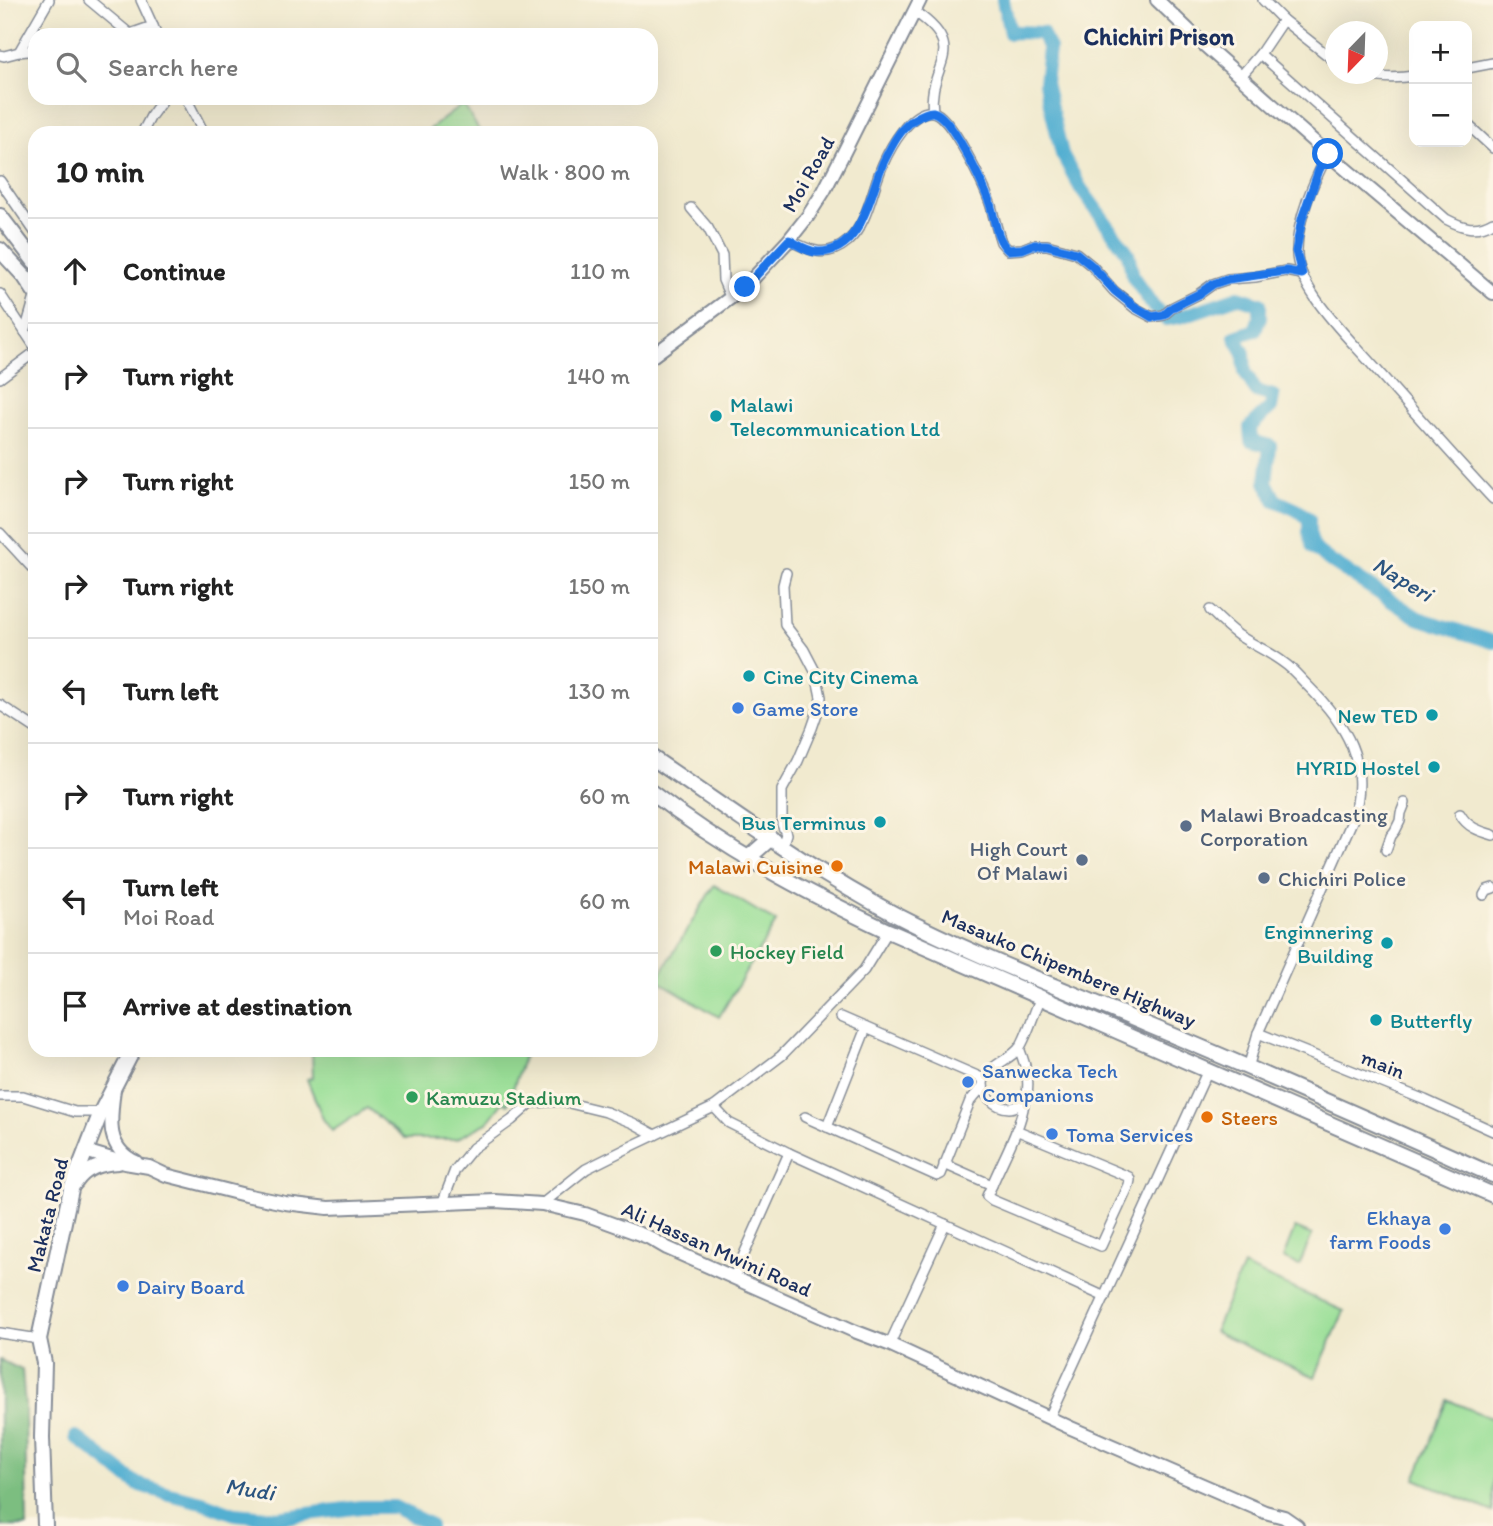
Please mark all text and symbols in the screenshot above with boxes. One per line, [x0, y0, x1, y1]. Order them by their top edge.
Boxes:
north arrow [1325, 21, 1388, 84]
map controls [1409, 21, 1472, 147]
button: + [1409, 21, 1472, 84]
district label: Chichiri Prison [1084, 22, 1235, 51]
search box [28, 28, 658, 105]
icon: search [52, 48, 90, 86]
text: Search here [108, 51, 238, 83]
button: − [1409, 84, 1472, 147]
street label: Moi Road [776, 131, 840, 216]
route start [1312, 138, 1343, 169]
text: 10 min [56, 153, 144, 190]
text: Walk · 800 m [500, 158, 630, 186]
icon: ahead [56, 252, 94, 290]
text: Continue [123, 255, 226, 287]
text: 110 m [570, 257, 630, 285]
route end [729, 271, 760, 302]
icon: right [56, 357, 94, 395]
text: Turn right [123, 360, 234, 392]
text: 140 m [567, 362, 630, 390]
place label: Malawi Telecommunication Ltd [730, 392, 940, 441]
marker: Malawi Telecommunication Ltd [708, 408, 724, 424]
icon: right [56, 462, 94, 500]
text: Turn right [123, 465, 234, 497]
text: 150 m [569, 467, 630, 495]
water label: Naperi [1368, 550, 1440, 609]
icon: right [56, 567, 94, 605]
text: Turn right [123, 570, 234, 602]
text: 150 m [569, 572, 630, 600]
place label: Cine City Cinema [763, 664, 918, 689]
marker: Cine City Cinema [741, 668, 757, 684]
icon: left [56, 672, 94, 710]
text: Turn left [123, 675, 219, 707]
text: 130 m [568, 677, 630, 705]
place label: Game Store [752, 696, 858, 721]
marker: Game Store [730, 700, 746, 716]
place label: New TED [1338, 703, 1418, 728]
marker: New TED [1424, 707, 1440, 723]
place label: HYRID Hostel [1296, 755, 1420, 780]
marker: HYRID Hostel [1426, 759, 1442, 775]
icon: right [56, 777, 94, 815]
text: Turn right [123, 780, 234, 812]
text: 60 m [579, 782, 630, 810]
place label: Malawi Broadcasting Corporation [1200, 802, 1388, 851]
place label: Bus Terminus [741, 810, 866, 835]
marker: Bus Terminus [872, 814, 888, 830]
marker: Malawi Broadcasting Corporation [1178, 818, 1194, 834]
place label: High Court Of Malawi [970, 836, 1068, 885]
marker: High Court Of Malawi [1074, 852, 1090, 868]
place label: Malawi Cuisine [688, 854, 823, 879]
marker: Malawi Cuisine [829, 858, 845, 874]
place label: Chichiri Police [1278, 866, 1406, 891]
marker: Chichiri Police [1256, 870, 1272, 886]
text: Turn left [123, 871, 219, 903]
icon: left [56, 882, 94, 920]
text: 60 m [579, 887, 630, 915]
text: Moi Road [123, 903, 215, 931]
street label: Masauko Chipembere Highway [938, 903, 1200, 1033]
place label: Enginnering Building [1264, 919, 1373, 968]
marker: Enginnering Building [1379, 935, 1395, 951]
place label: Hockey Field [730, 939, 844, 964]
marker: Hockey Field [708, 943, 724, 959]
icon: arrive [56, 987, 94, 1025]
text: Arrive at destination [123, 990, 352, 1022]
place label: Butterfly [1390, 1008, 1472, 1033]
marker: Butterfly [1368, 1012, 1384, 1028]
street label: main [1357, 1044, 1409, 1084]
place label: Sanwecka Tech Companions [982, 1058, 1118, 1107]
marker: Sanwecka Tech Companions [960, 1074, 976, 1090]
place label: Kamuzu Stadium [426, 1085, 582, 1110]
marker: Kamuzu Stadium [404, 1089, 420, 1105]
place label: Steers [1221, 1105, 1278, 1130]
marker: Steers [1199, 1109, 1215, 1125]
place label: Toma Services [1066, 1122, 1193, 1147]
marker: Toma Services [1044, 1126, 1060, 1142]
street label: Makata Road [21, 1155, 73, 1275]
street label: Ali Hassan Mwini Road [618, 1196, 816, 1302]
place label: Ekhaya farm Foods [1329, 1205, 1431, 1254]
marker: Ekhaya farm Foods [1437, 1221, 1453, 1237]
place label: Dairy Board [137, 1274, 245, 1299]
marker: Dairy Board [115, 1278, 131, 1294]
water label: Mudi [223, 1471, 279, 1507]

